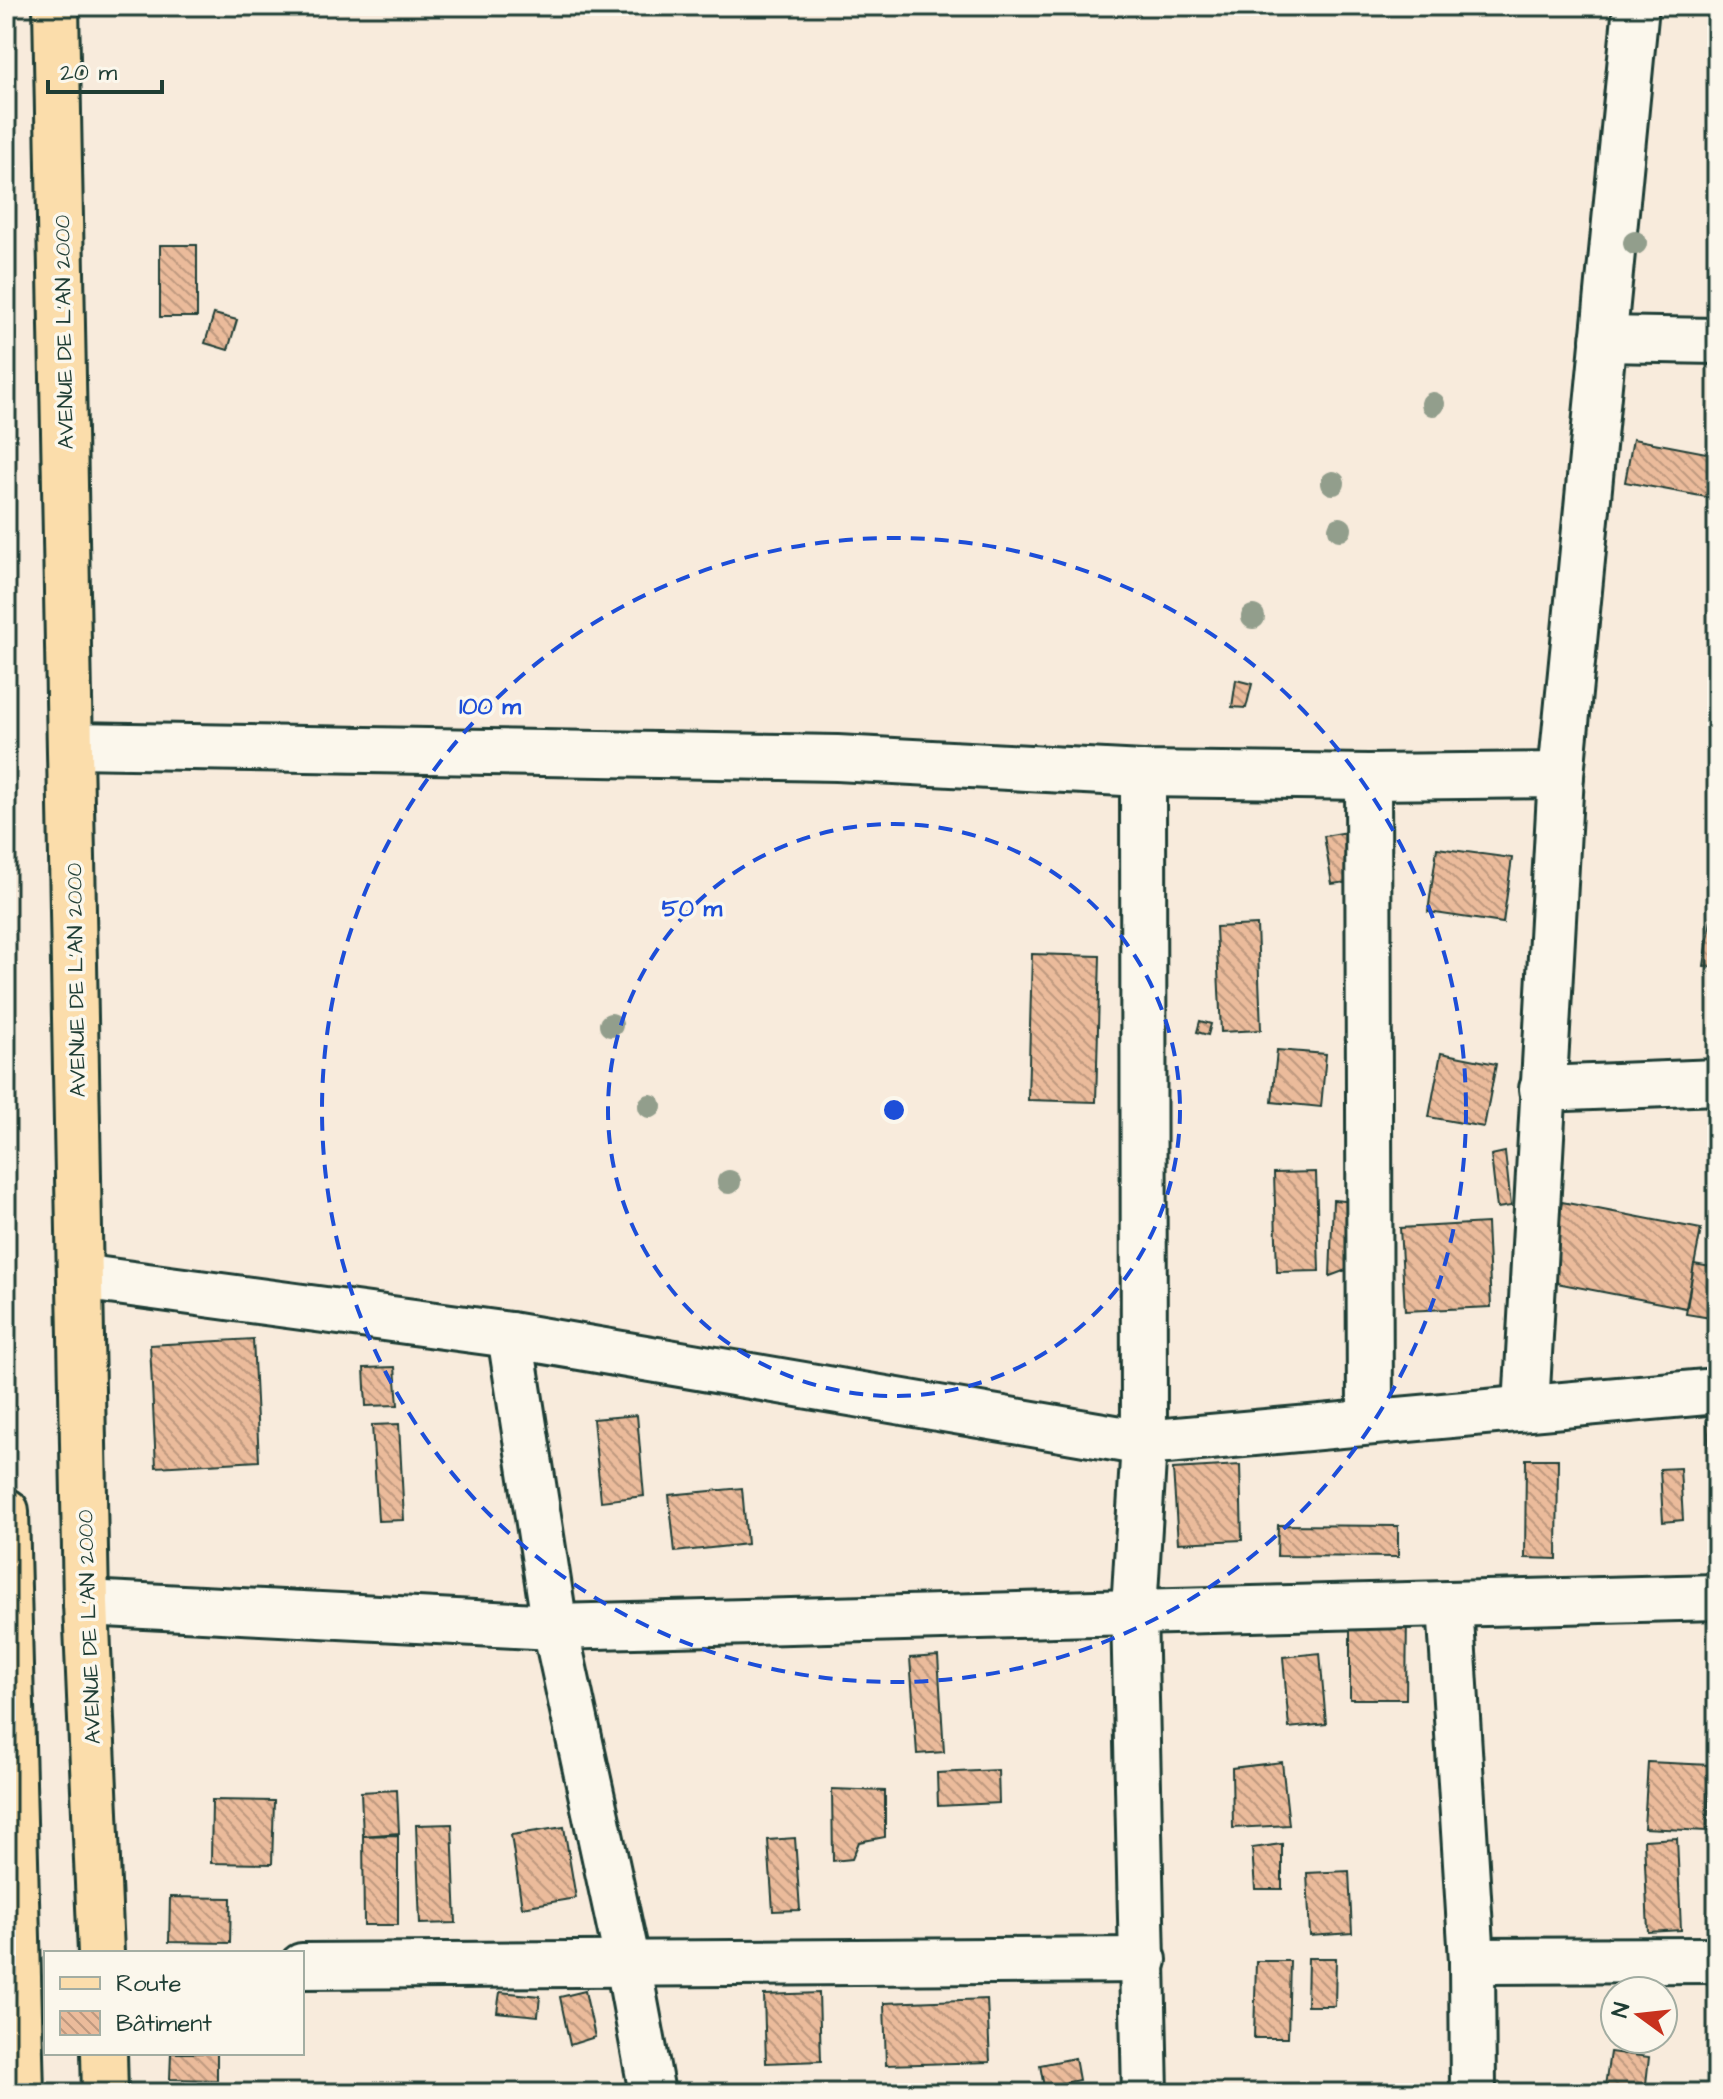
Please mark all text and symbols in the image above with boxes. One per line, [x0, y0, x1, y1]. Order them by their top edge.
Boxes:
scale bar [48, 44, 162, 94]
text: 20 m [60, 56, 117, 90]
street label: AVENUE DE L'AN 2000 [47, 214, 82, 450]
text: 100 m [459, 690, 521, 724]
street label: AVENUE DE L'AN 2000 [59, 862, 94, 1098]
text: 50 m [662, 892, 723, 926]
centre of rings [880, 1096, 908, 1124]
street label: AVENUE DE L'AN 2000 [70, 1509, 109, 1745]
legend [44, 1951, 304, 2055]
text: Route [116, 1967, 182, 2001]
north arrow [1599, 1975, 1679, 2055]
text: N [1604, 1999, 1638, 2021]
text: Bâtiment [116, 2007, 212, 2041]

